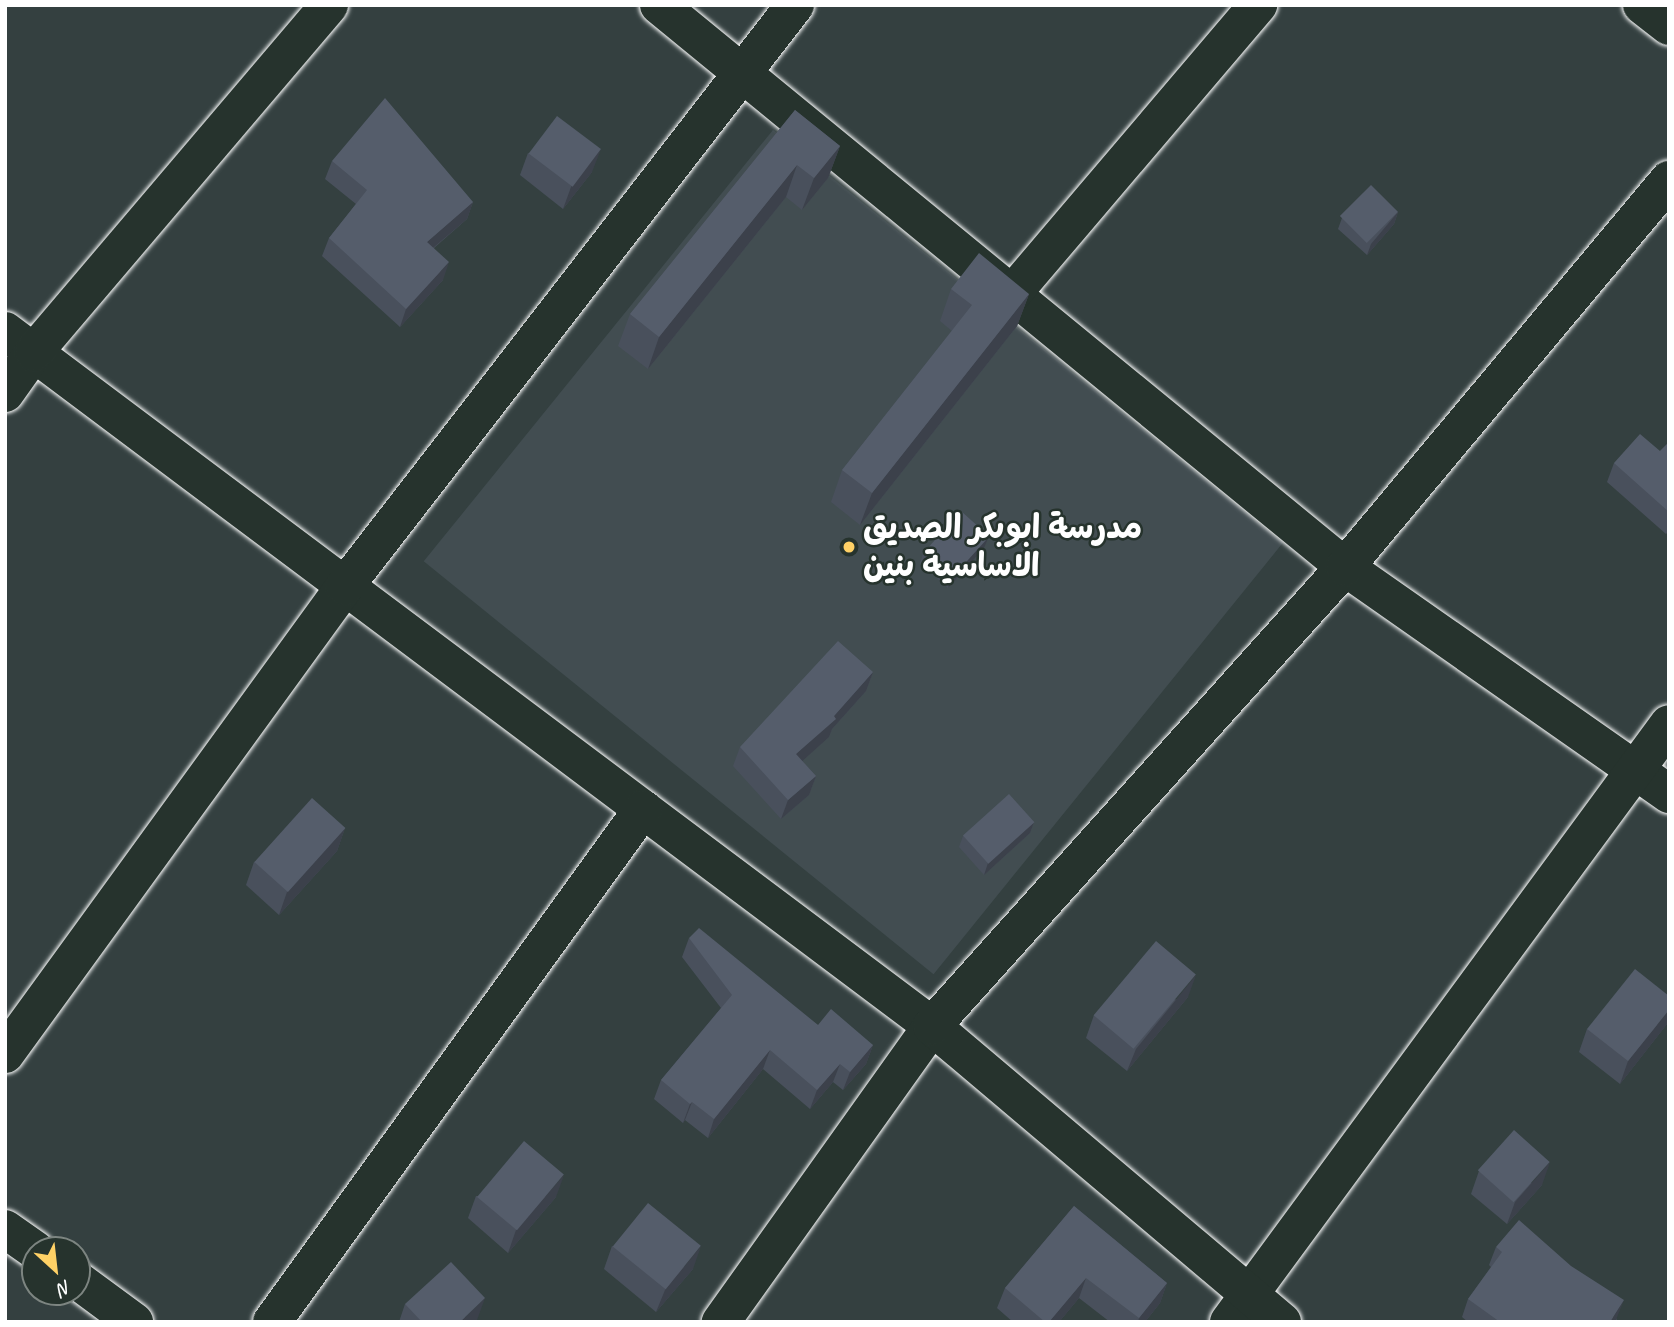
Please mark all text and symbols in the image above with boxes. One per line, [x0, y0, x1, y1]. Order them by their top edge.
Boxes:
place label: مدرسة ابوبكر الصديق الاساسية بنين [863, 508, 1142, 586]
marker: مدرسة ابوبكر الصديق الاساسية بنين [841, 539, 857, 555]
north arrow [21, 1236, 91, 1306]
text: N [54, 1275, 75, 1301]

